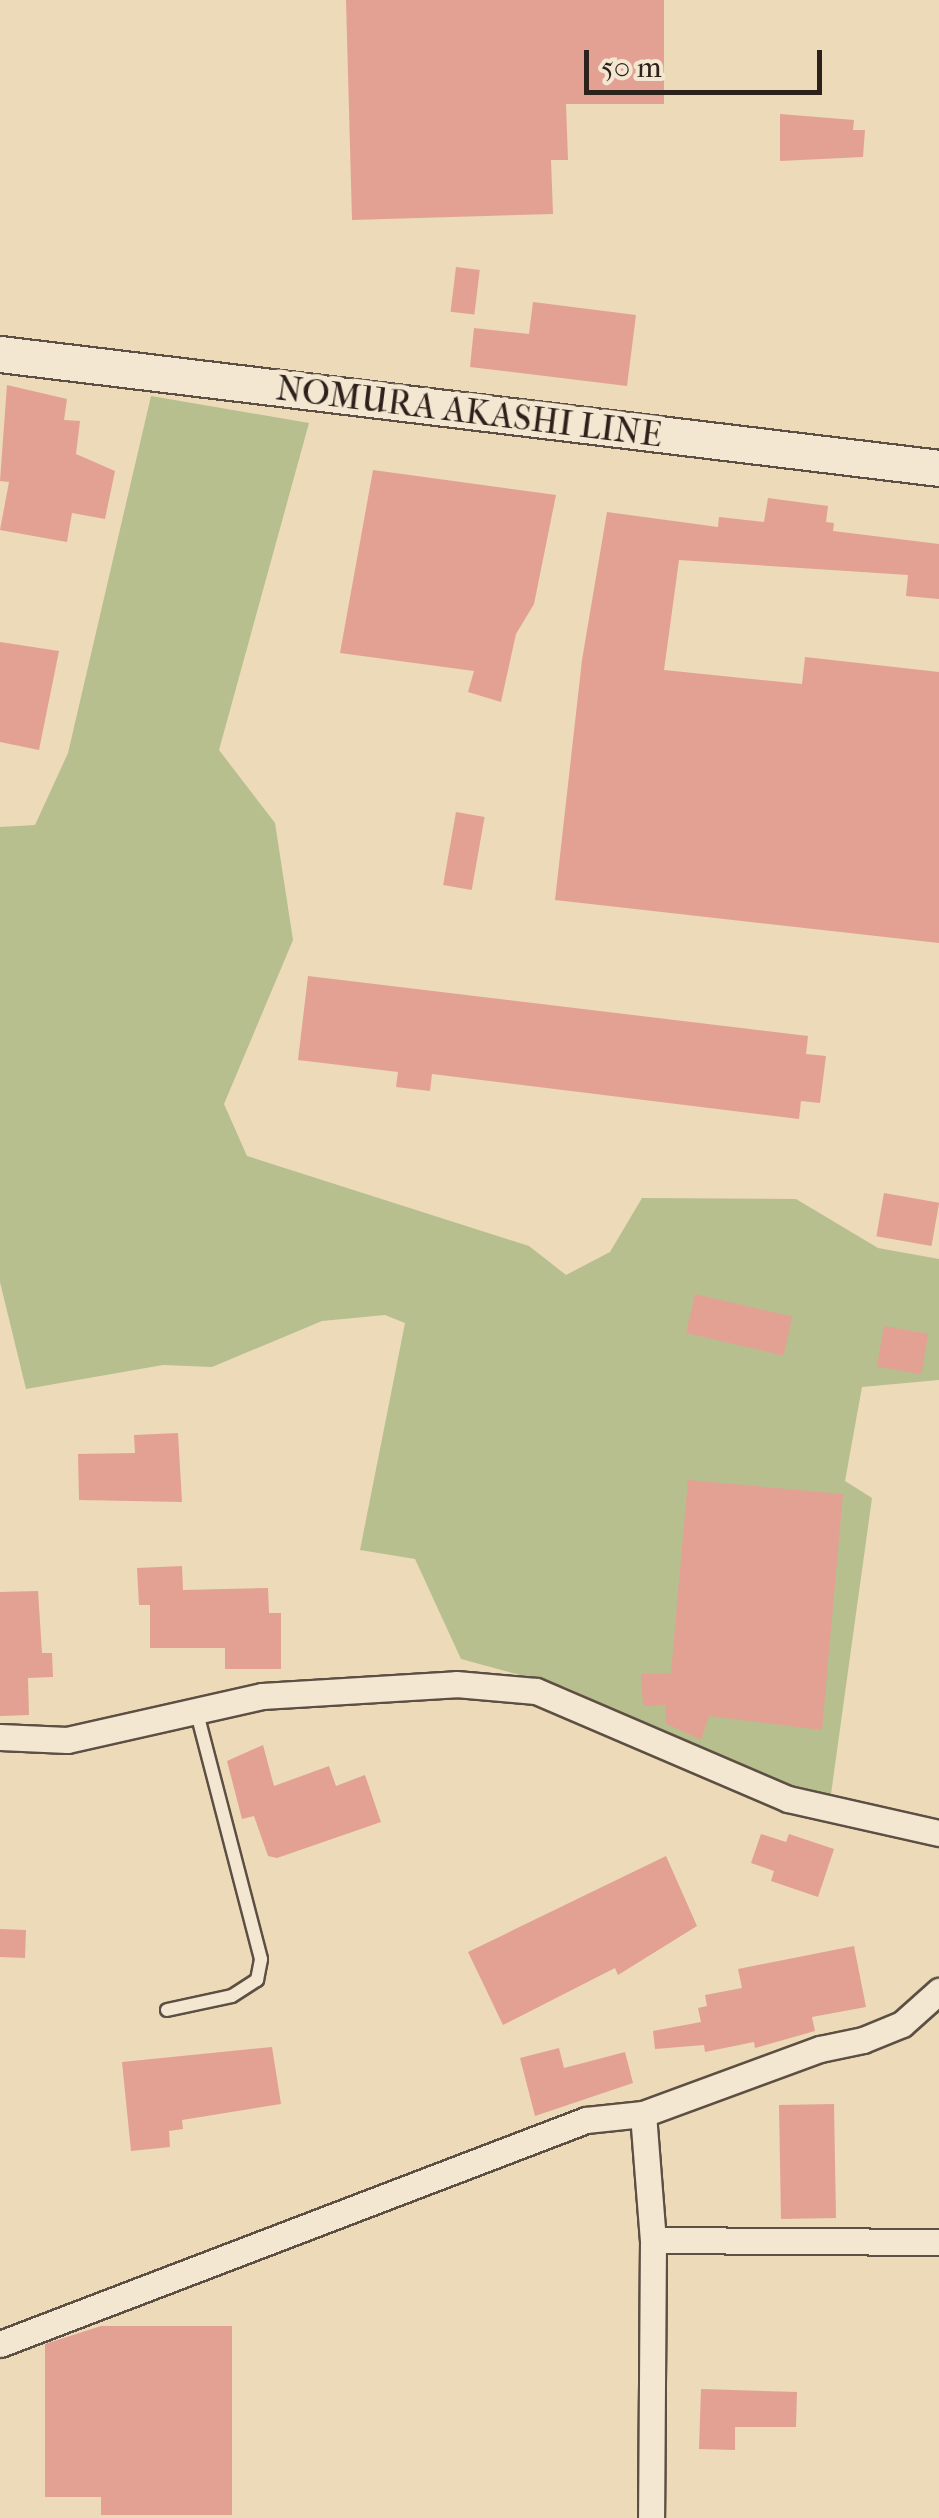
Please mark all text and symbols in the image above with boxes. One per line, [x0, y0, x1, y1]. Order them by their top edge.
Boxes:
scale bar [589, 30, 826, 92]
text: 50 m [601, 50, 662, 85]
street label: NOMURA AKASHI LINE [274, 367, 664, 457]

